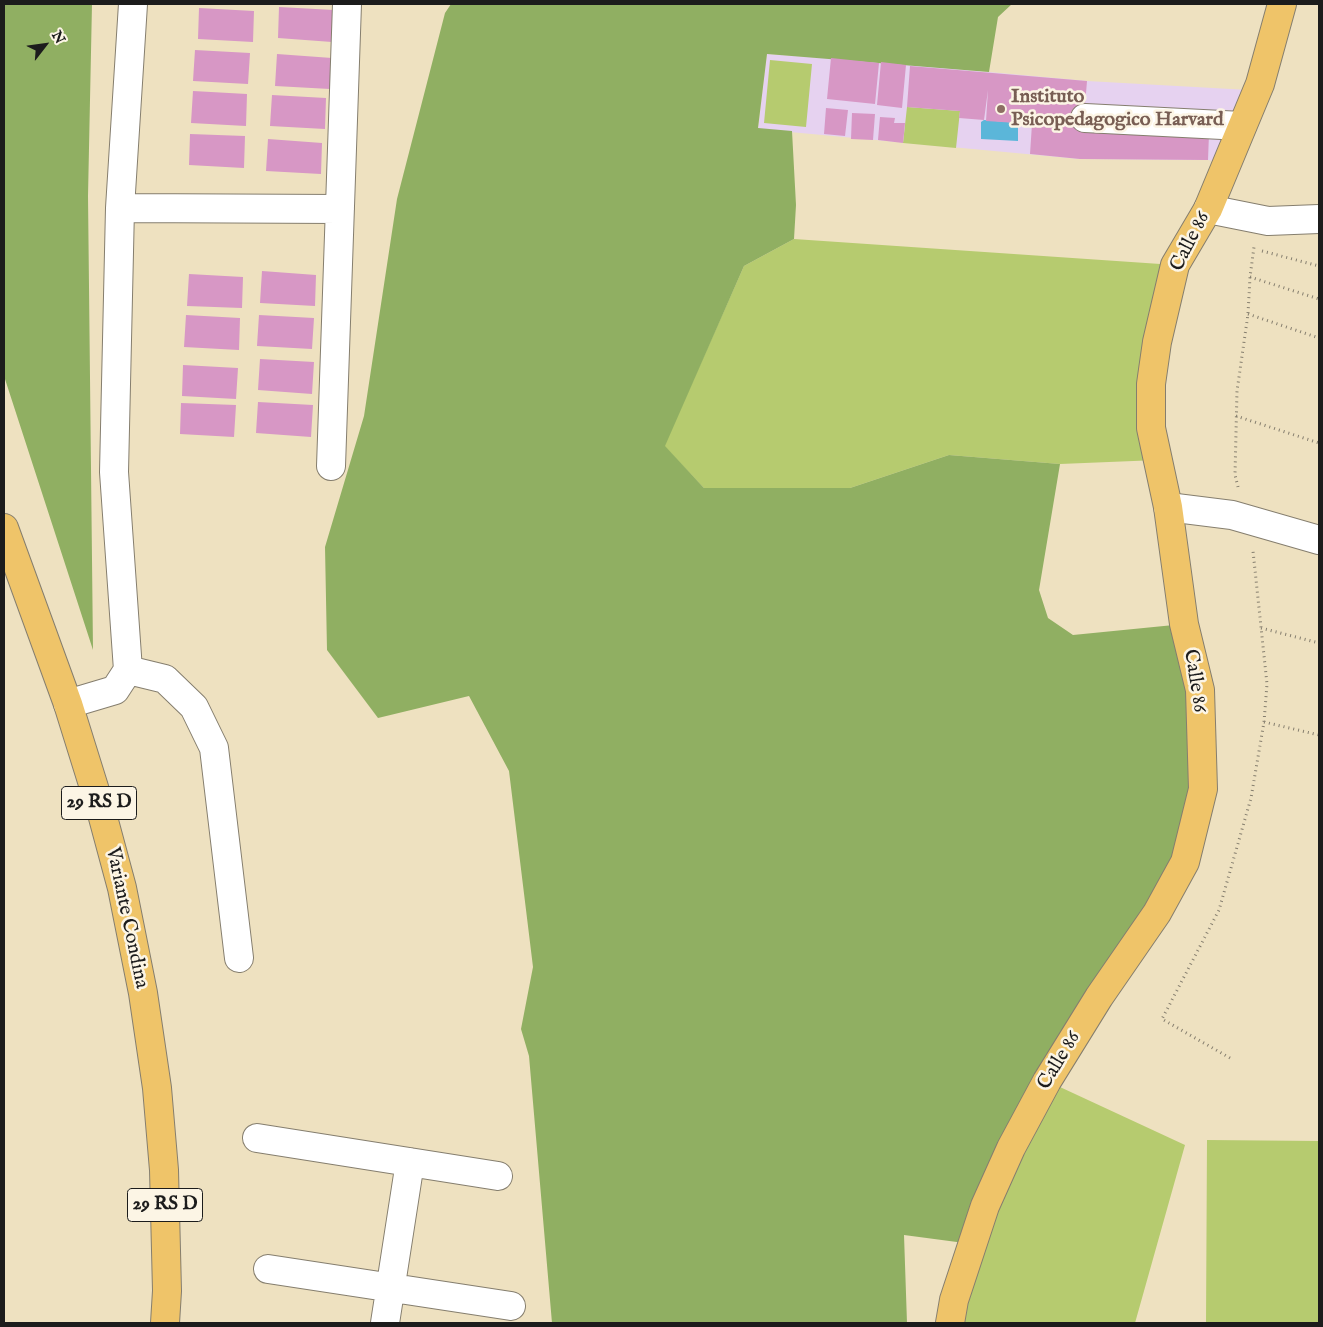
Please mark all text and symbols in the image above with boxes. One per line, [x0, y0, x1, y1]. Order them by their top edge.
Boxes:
north arrow [20, 20, 70, 70]
text: N [47, 28, 69, 47]
place label: Instituto Psicopedagogico Harvard [1011, 86, 1224, 133]
marker: Instituto Psicopedagogico Harvard [995, 103, 1007, 115]
street label: Calle 86 [1166, 208, 1216, 276]
street label: Calle 86 [1177, 648, 1211, 714]
road number: 29 RS D [62, 786, 136, 820]
street label: Variante Condina [99, 845, 153, 991]
street label: Calle 86 [1033, 1028, 1087, 1094]
road number: 29 RS D [128, 1188, 202, 1222]

